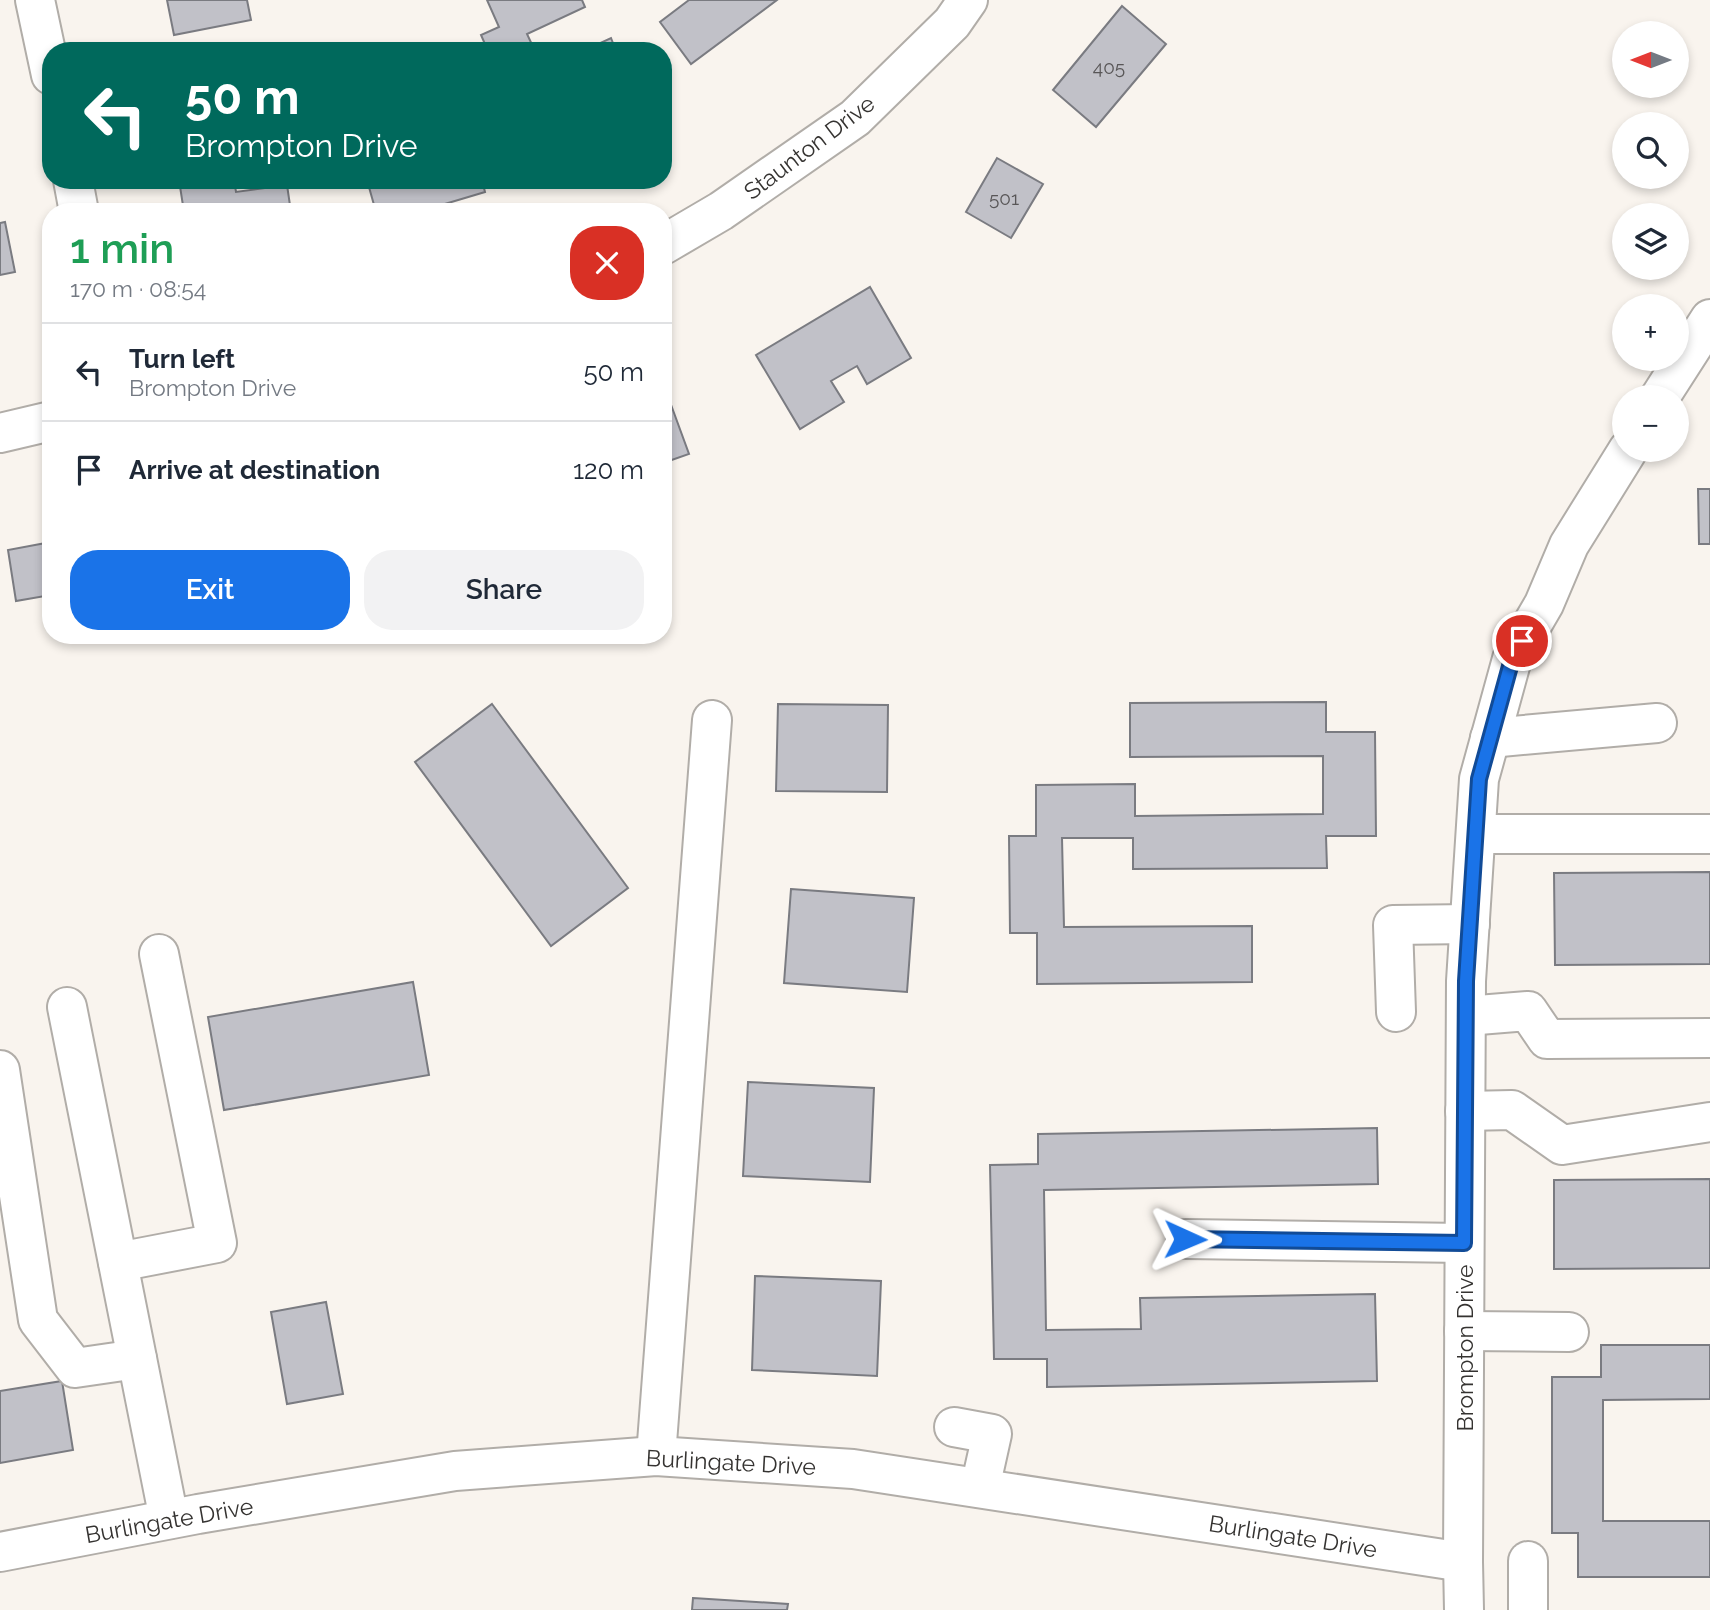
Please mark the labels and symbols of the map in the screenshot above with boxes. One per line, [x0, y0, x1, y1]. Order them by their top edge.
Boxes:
north arrow [1612, 21, 1689, 98]
house number: 405 [1093, 56, 1125, 78]
street label: Staunton Drive [738, 89, 880, 205]
house number: 501 [989, 187, 1019, 209]
pin [1492, 611, 1552, 671]
position arrow [1148, 1202, 1222, 1276]
street label: Brompton Drive [1451, 1264, 1478, 1432]
street label: Burlingate Drive [645, 1444, 817, 1480]
street label: Burlingate Drive [83, 1492, 255, 1548]
street label: Burlingate Drive [1207, 1509, 1379, 1563]

